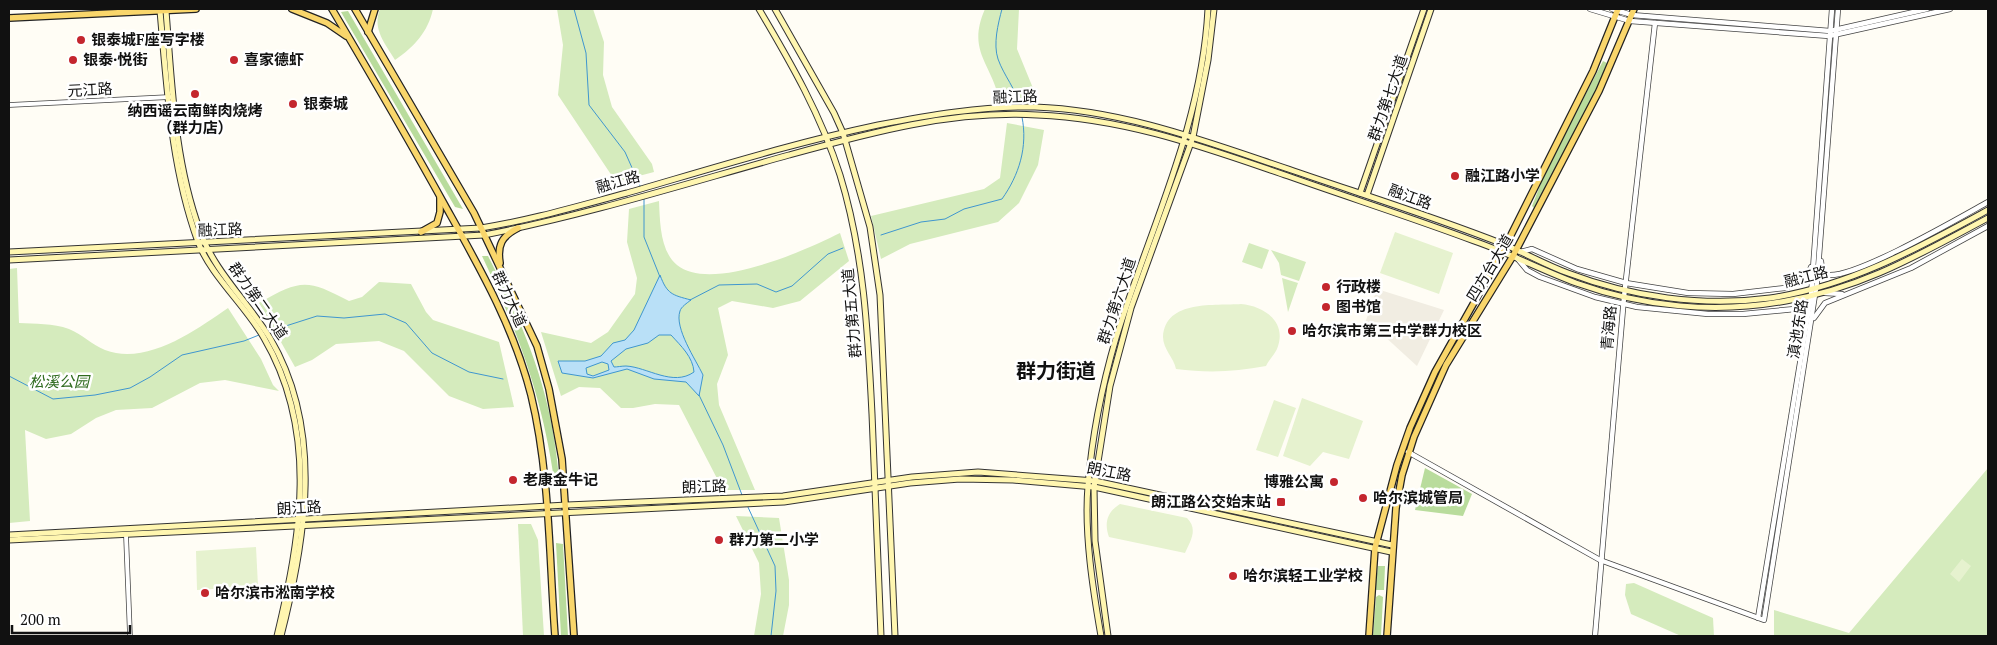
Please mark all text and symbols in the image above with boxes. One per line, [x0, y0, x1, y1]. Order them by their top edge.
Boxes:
place label: 银泰城F座写字楼 [91, 29, 205, 49]
marker: 银泰城F座写字楼 [75, 34, 87, 46]
place label: 银泰·悦街 [83, 49, 147, 69]
place label: 喜家德虾 [244, 49, 304, 69]
street label: 群力第七大道 [1363, 52, 1411, 143]
marker: 银泰·悦街 [67, 54, 79, 66]
marker: 喜家德虾 [228, 54, 240, 66]
street label: 元江路 [67, 78, 113, 100]
street label: 融江路 [992, 85, 1038, 107]
marker: 纳西谣云南鲜肉烧烤 （群力店） [189, 88, 201, 100]
place label: 银泰城 [303, 93, 348, 113]
marker: 银泰城 [287, 98, 299, 110]
place label: 纳西谣云南鲜肉烧烤 （群力店） [127, 100, 263, 137]
street label: 融江路 [593, 165, 642, 197]
place label: 融江路小学 [1465, 165, 1540, 185]
marker: 融江路小学 [1449, 170, 1461, 182]
street label: 融江路 [1386, 179, 1435, 213]
street label: 融江路 [197, 218, 243, 240]
street label: 四方台大道 [1461, 230, 1517, 305]
street label: 群力第六大道 [1093, 255, 1139, 347]
street label: 群力第二大道 [225, 258, 293, 343]
street label: 融江路 [1781, 261, 1830, 291]
street label: 群力大道 [488, 267, 532, 330]
street label: 群力第五大道 [837, 267, 865, 359]
place label: 行政楼 [1336, 276, 1381, 296]
marker: 行政楼 [1320, 281, 1332, 293]
place label: 图书馆 [1336, 296, 1381, 316]
street label: 滇池东路 [1782, 298, 1812, 360]
marker: 图书馆 [1320, 301, 1332, 313]
street label: 青海路 [1596, 305, 1620, 351]
place label: 哈尔滨市第三中学群力校区 [1302, 320, 1482, 340]
marker: 哈尔滨市第三中学群力校区 [1286, 325, 1298, 337]
district label: 群力街道 [1016, 357, 1096, 384]
park label: 松溪公园 [29, 371, 91, 391]
street label: 朗江路 [1085, 457, 1133, 485]
place label: 老康金牛记 [523, 469, 598, 489]
place label: 博雅公寓 [1264, 471, 1324, 491]
marker: 老康金牛记 [507, 474, 519, 486]
street label: 朗江路 [681, 475, 727, 497]
marker: 博雅公寓 [1328, 476, 1340, 488]
place label: 哈尔滨城管局 [1373, 487, 1463, 507]
place label: 朗江路公交始末站 [1151, 491, 1271, 511]
marker: 哈尔滨城管局 [1357, 492, 1369, 504]
street label: 朗江路 [276, 496, 322, 518]
marker: 朗江路公交始末站 [1275, 496, 1287, 508]
place label: 群力第二小学 [729, 529, 819, 549]
marker: 群力第二小学 [713, 534, 725, 546]
place label: 哈尔滨轻工业学校 [1243, 565, 1363, 585]
marker: 哈尔滨轻工业学校 [1227, 570, 1239, 582]
place label: 哈尔滨市淞南学校 [215, 582, 335, 602]
marker: 哈尔滨市淞南学校 [199, 587, 211, 599]
scale bar [12, 602, 130, 634]
text: 200 m [20, 609, 61, 629]

